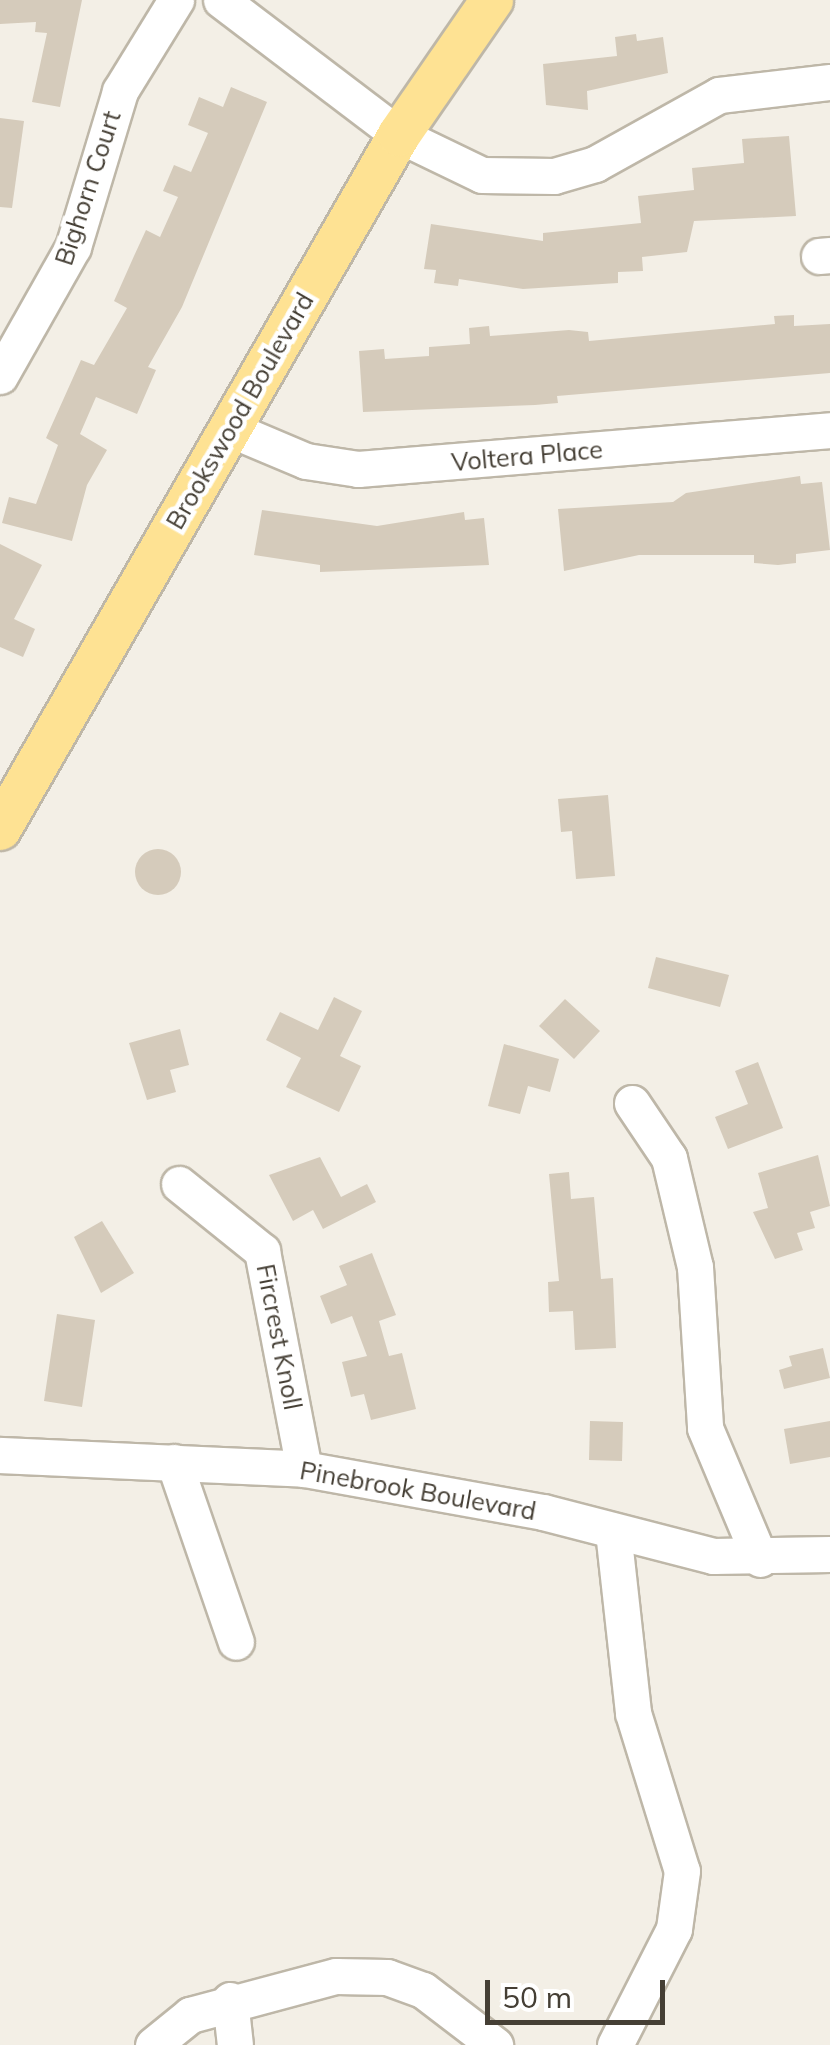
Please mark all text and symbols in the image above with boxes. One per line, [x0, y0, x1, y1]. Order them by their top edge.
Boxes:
street label: Bighorn Court [49, 107, 127, 269]
street label: Brookswood Boulevard [160, 287, 320, 535]
street label: Voltera Place [450, 434, 604, 478]
street label: Fircrest Knoll [250, 1261, 308, 1413]
street label: Pinebrook Boulevard [298, 1455, 538, 1527]
scale bar [490, 1960, 670, 2022]
text: 50 m [502, 1978, 572, 2016]

